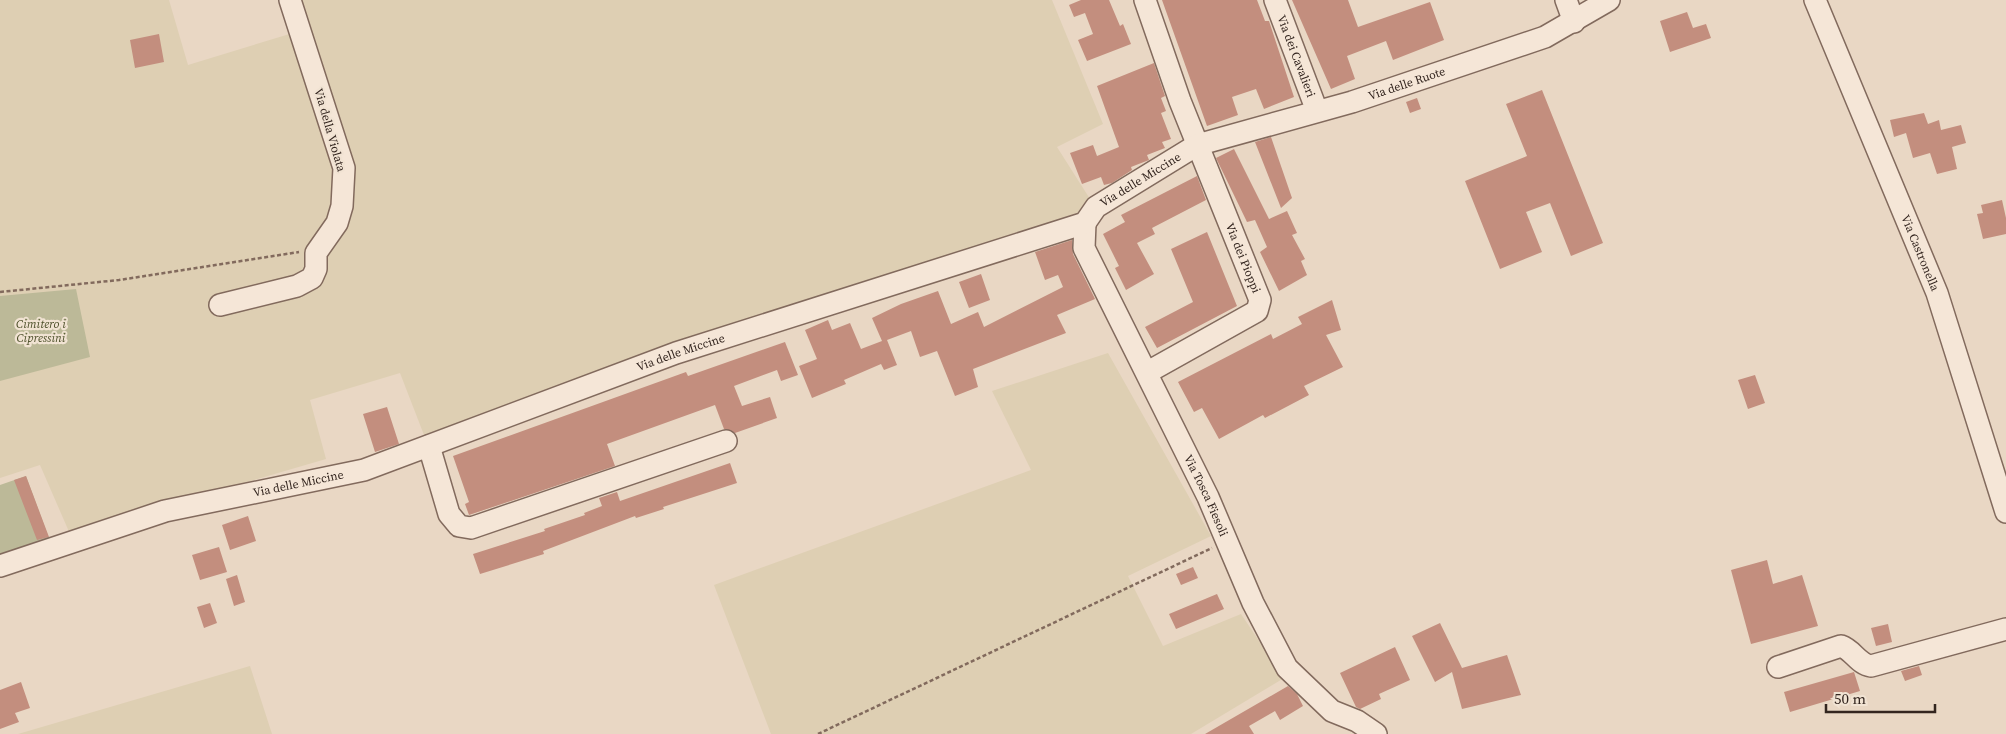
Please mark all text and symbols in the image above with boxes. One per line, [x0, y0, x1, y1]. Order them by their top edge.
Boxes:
street label: Via dei Cavalieri [1273, 13, 1319, 100]
street label: Via delle Ruote [1366, 63, 1447, 104]
street label: Via della Violata [310, 86, 350, 174]
street label: Via delle Miccine [1097, 149, 1184, 211]
street label: Via Castronella [1897, 212, 1944, 294]
street label: Via dei Pioppi [1222, 220, 1265, 296]
park label: Cimitero i Cipressini [16, 316, 66, 346]
street label: Via delle Miccine [634, 330, 727, 375]
street label: Via Tosca Fiesoli [1180, 452, 1232, 539]
street label: Via delle Miccine [251, 466, 345, 501]
scale bar [1826, 682, 1935, 714]
text: 50 m [1834, 688, 1866, 709]

